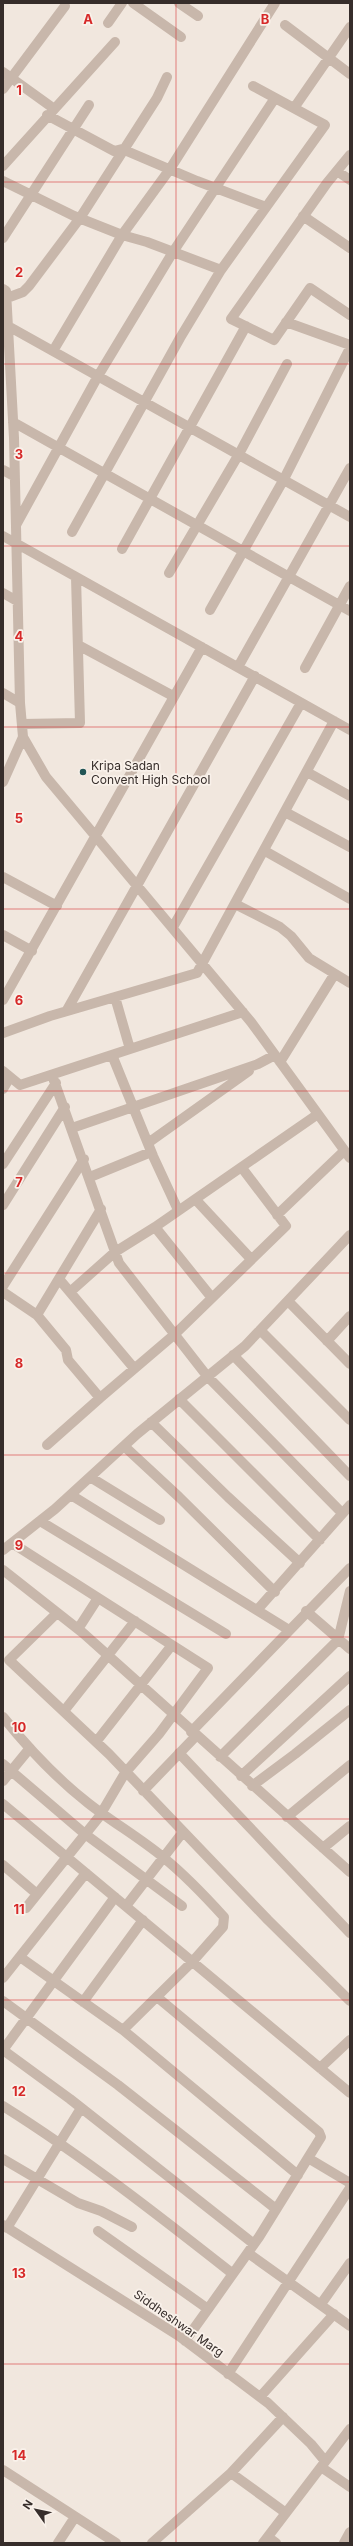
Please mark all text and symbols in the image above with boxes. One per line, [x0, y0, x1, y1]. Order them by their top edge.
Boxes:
text: A [83, 11, 93, 27]
text: B [261, 11, 270, 27]
text: 1 [16, 82, 22, 98]
text: 2 [15, 264, 23, 280]
text: 3 [15, 446, 23, 462]
text: 4 [15, 628, 24, 644]
place label: Kripa Sadan Convent High School [91, 758, 210, 787]
marker: Kripa Sadan Convent High School [78, 767, 88, 777]
text: 5 [15, 810, 23, 826]
text: 6 [15, 992, 23, 1008]
text: 7 [15, 1174, 23, 1190]
text: 8 [15, 1355, 23, 1371]
text: 9 [15, 1537, 23, 1553]
text: 10 [12, 1719, 26, 1735]
text: 11 [13, 1901, 25, 1917]
text: 12 [12, 2083, 26, 2099]
text: 13 [12, 2265, 26, 2281]
street label: Siddheshwar Marg [131, 2286, 227, 2360]
text: 14 [12, 2447, 26, 2463]
north arrow [16, 2490, 56, 2530]
text: N [19, 2497, 36, 2512]

